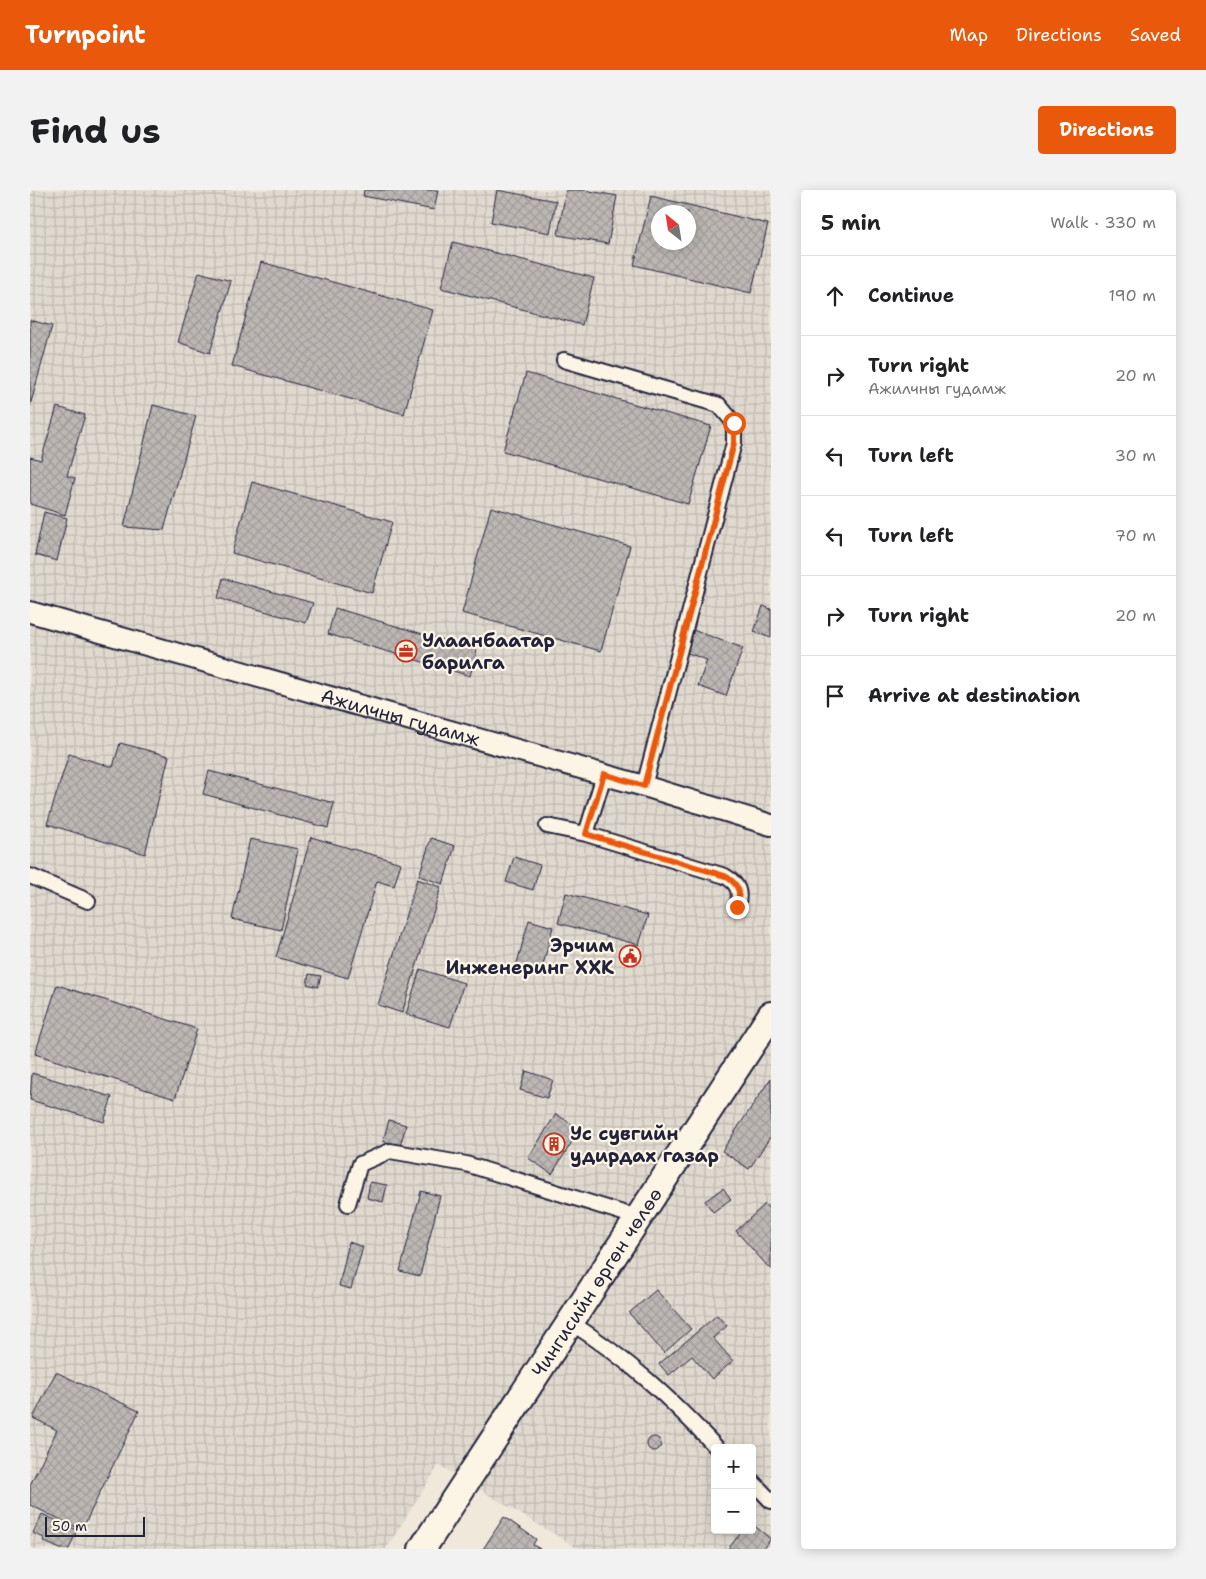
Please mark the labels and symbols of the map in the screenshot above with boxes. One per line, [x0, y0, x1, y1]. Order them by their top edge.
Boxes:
north arrow [651, 205, 696, 250]
route start [723, 412, 746, 435]
place label: Улаанбаатар барилга [422, 628, 555, 675]
office icon: Улаанбаатар барилга [394, 639, 418, 663]
street label: Ажилчны гудамж [318, 683, 483, 752]
route end [726, 896, 749, 919]
place label: Эрчим Инженеринг ХХК [445, 933, 614, 980]
public building icon: Эрчим Инженеринг ХХК [618, 944, 642, 968]
place label: Ус сувгийн удирдах газар [570, 1121, 719, 1168]
building icon: Ус сувгийн удирдах газар [542, 1132, 566, 1156]
street label: Чингисийн өргөн чөлөө [526, 1183, 668, 1382]
scale bar [45, 1514, 145, 1537]

